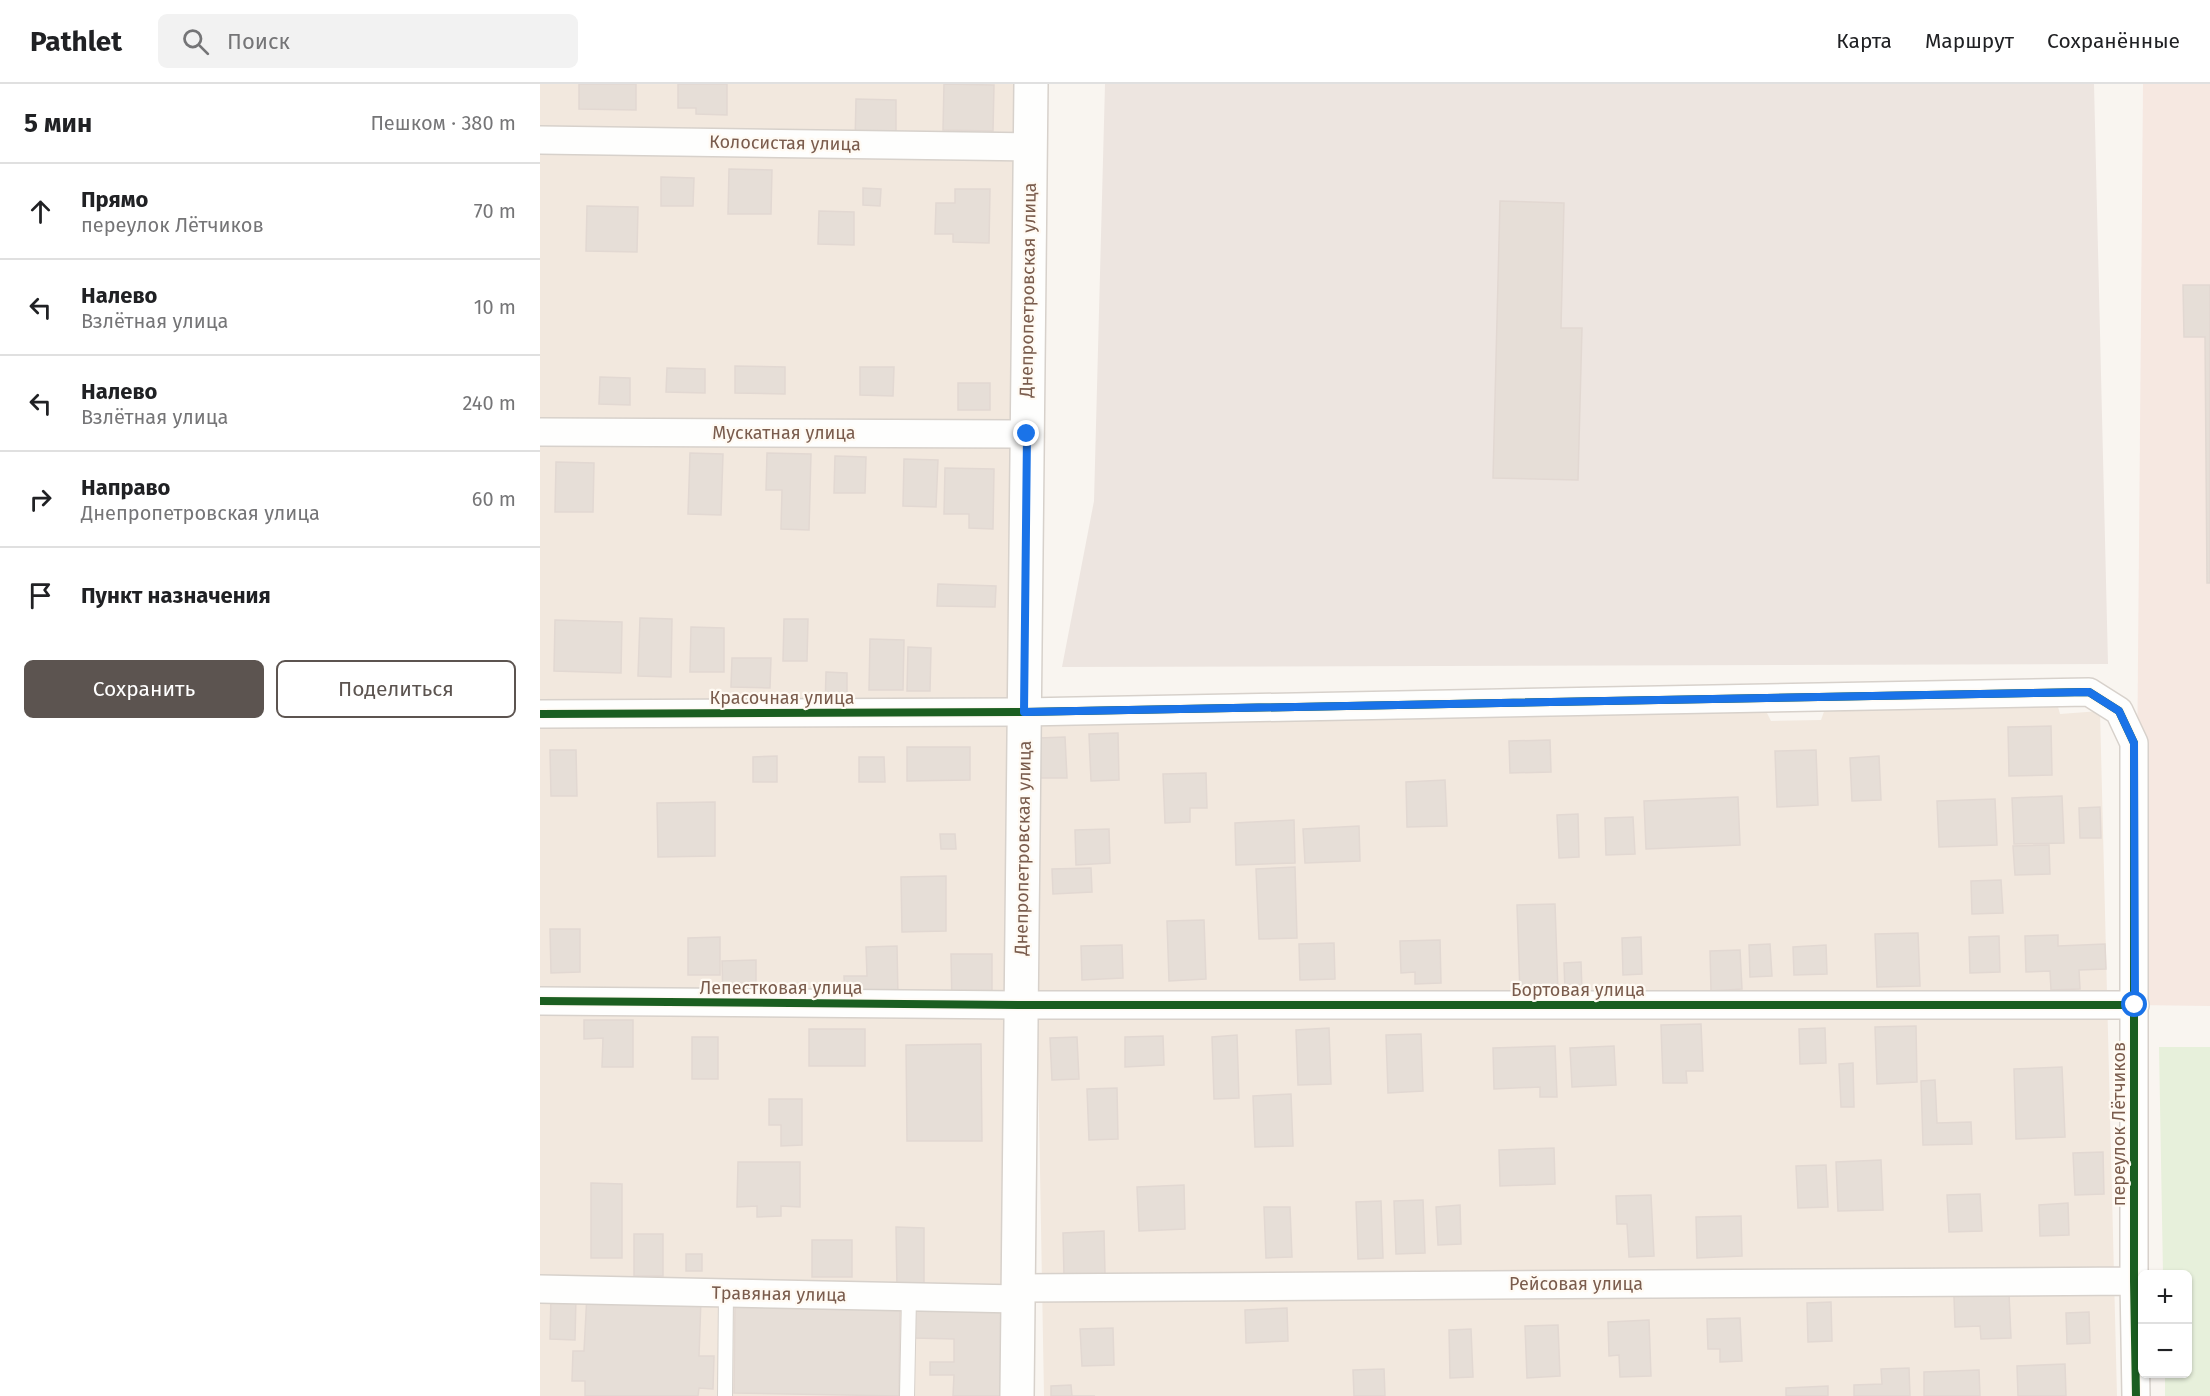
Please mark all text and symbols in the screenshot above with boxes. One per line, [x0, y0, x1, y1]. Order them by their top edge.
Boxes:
search box [158, 14, 578, 68]
text: Pathlet [30, 25, 122, 58]
icon: search [179, 25, 212, 58]
text: Поиск [227, 28, 290, 55]
text: Карта [1836, 28, 1892, 54]
text: Маршрут [1925, 28, 2014, 54]
text: Сохранённые [2047, 28, 2180, 54]
text: 5 мин [24, 108, 92, 139]
text: Пешком · 380 m [370, 111, 516, 135]
street label: Колосистая улица [709, 131, 861, 155]
street label: Днепропетровская улица [1015, 182, 1041, 399]
text: Прямо [81, 186, 148, 213]
icon: ahead [24, 195, 57, 228]
text: 70 m [474, 199, 516, 223]
text: переулок Лётчиков [81, 213, 264, 237]
text: Налево [81, 282, 157, 309]
icon: left [24, 291, 57, 324]
text: 10 m [474, 295, 516, 319]
text: Взлётная улица [81, 309, 228, 333]
text: Налево [81, 378, 157, 405]
icon: left [24, 387, 57, 420]
text: 240 m [462, 391, 516, 415]
text: Взлётная улица [81, 405, 228, 429]
route end [1013, 420, 1039, 446]
street label: Мускатная улица [712, 422, 856, 444]
text: Направо [81, 474, 170, 501]
icon: right [24, 483, 57, 516]
text: 60 m [472, 487, 516, 511]
text: Днепропетровская улица [81, 501, 320, 525]
icon: arrive [24, 579, 57, 612]
text: Пункт назначения [81, 582, 271, 609]
button: Сохранить [24, 660, 264, 718]
button: Поделиться [276, 660, 516, 718]
street label: Красочная улица [710, 687, 854, 709]
street label: Днепропетровская улица [1010, 740, 1036, 957]
street label: Лепестковая улица [699, 977, 863, 999]
street label: Бортовая улица [1511, 979, 1645, 1001]
route start [2121, 991, 2147, 1017]
street label: переулок Лётчиков [2108, 1042, 2130, 1206]
map controls [2138, 1270, 2192, 1378]
button: + [2138, 1270, 2192, 1324]
street label: Рейсовая улица [1509, 1273, 1643, 1295]
street label: Травяная улица [711, 1282, 847, 1306]
button: − [2138, 1324, 2192, 1378]

